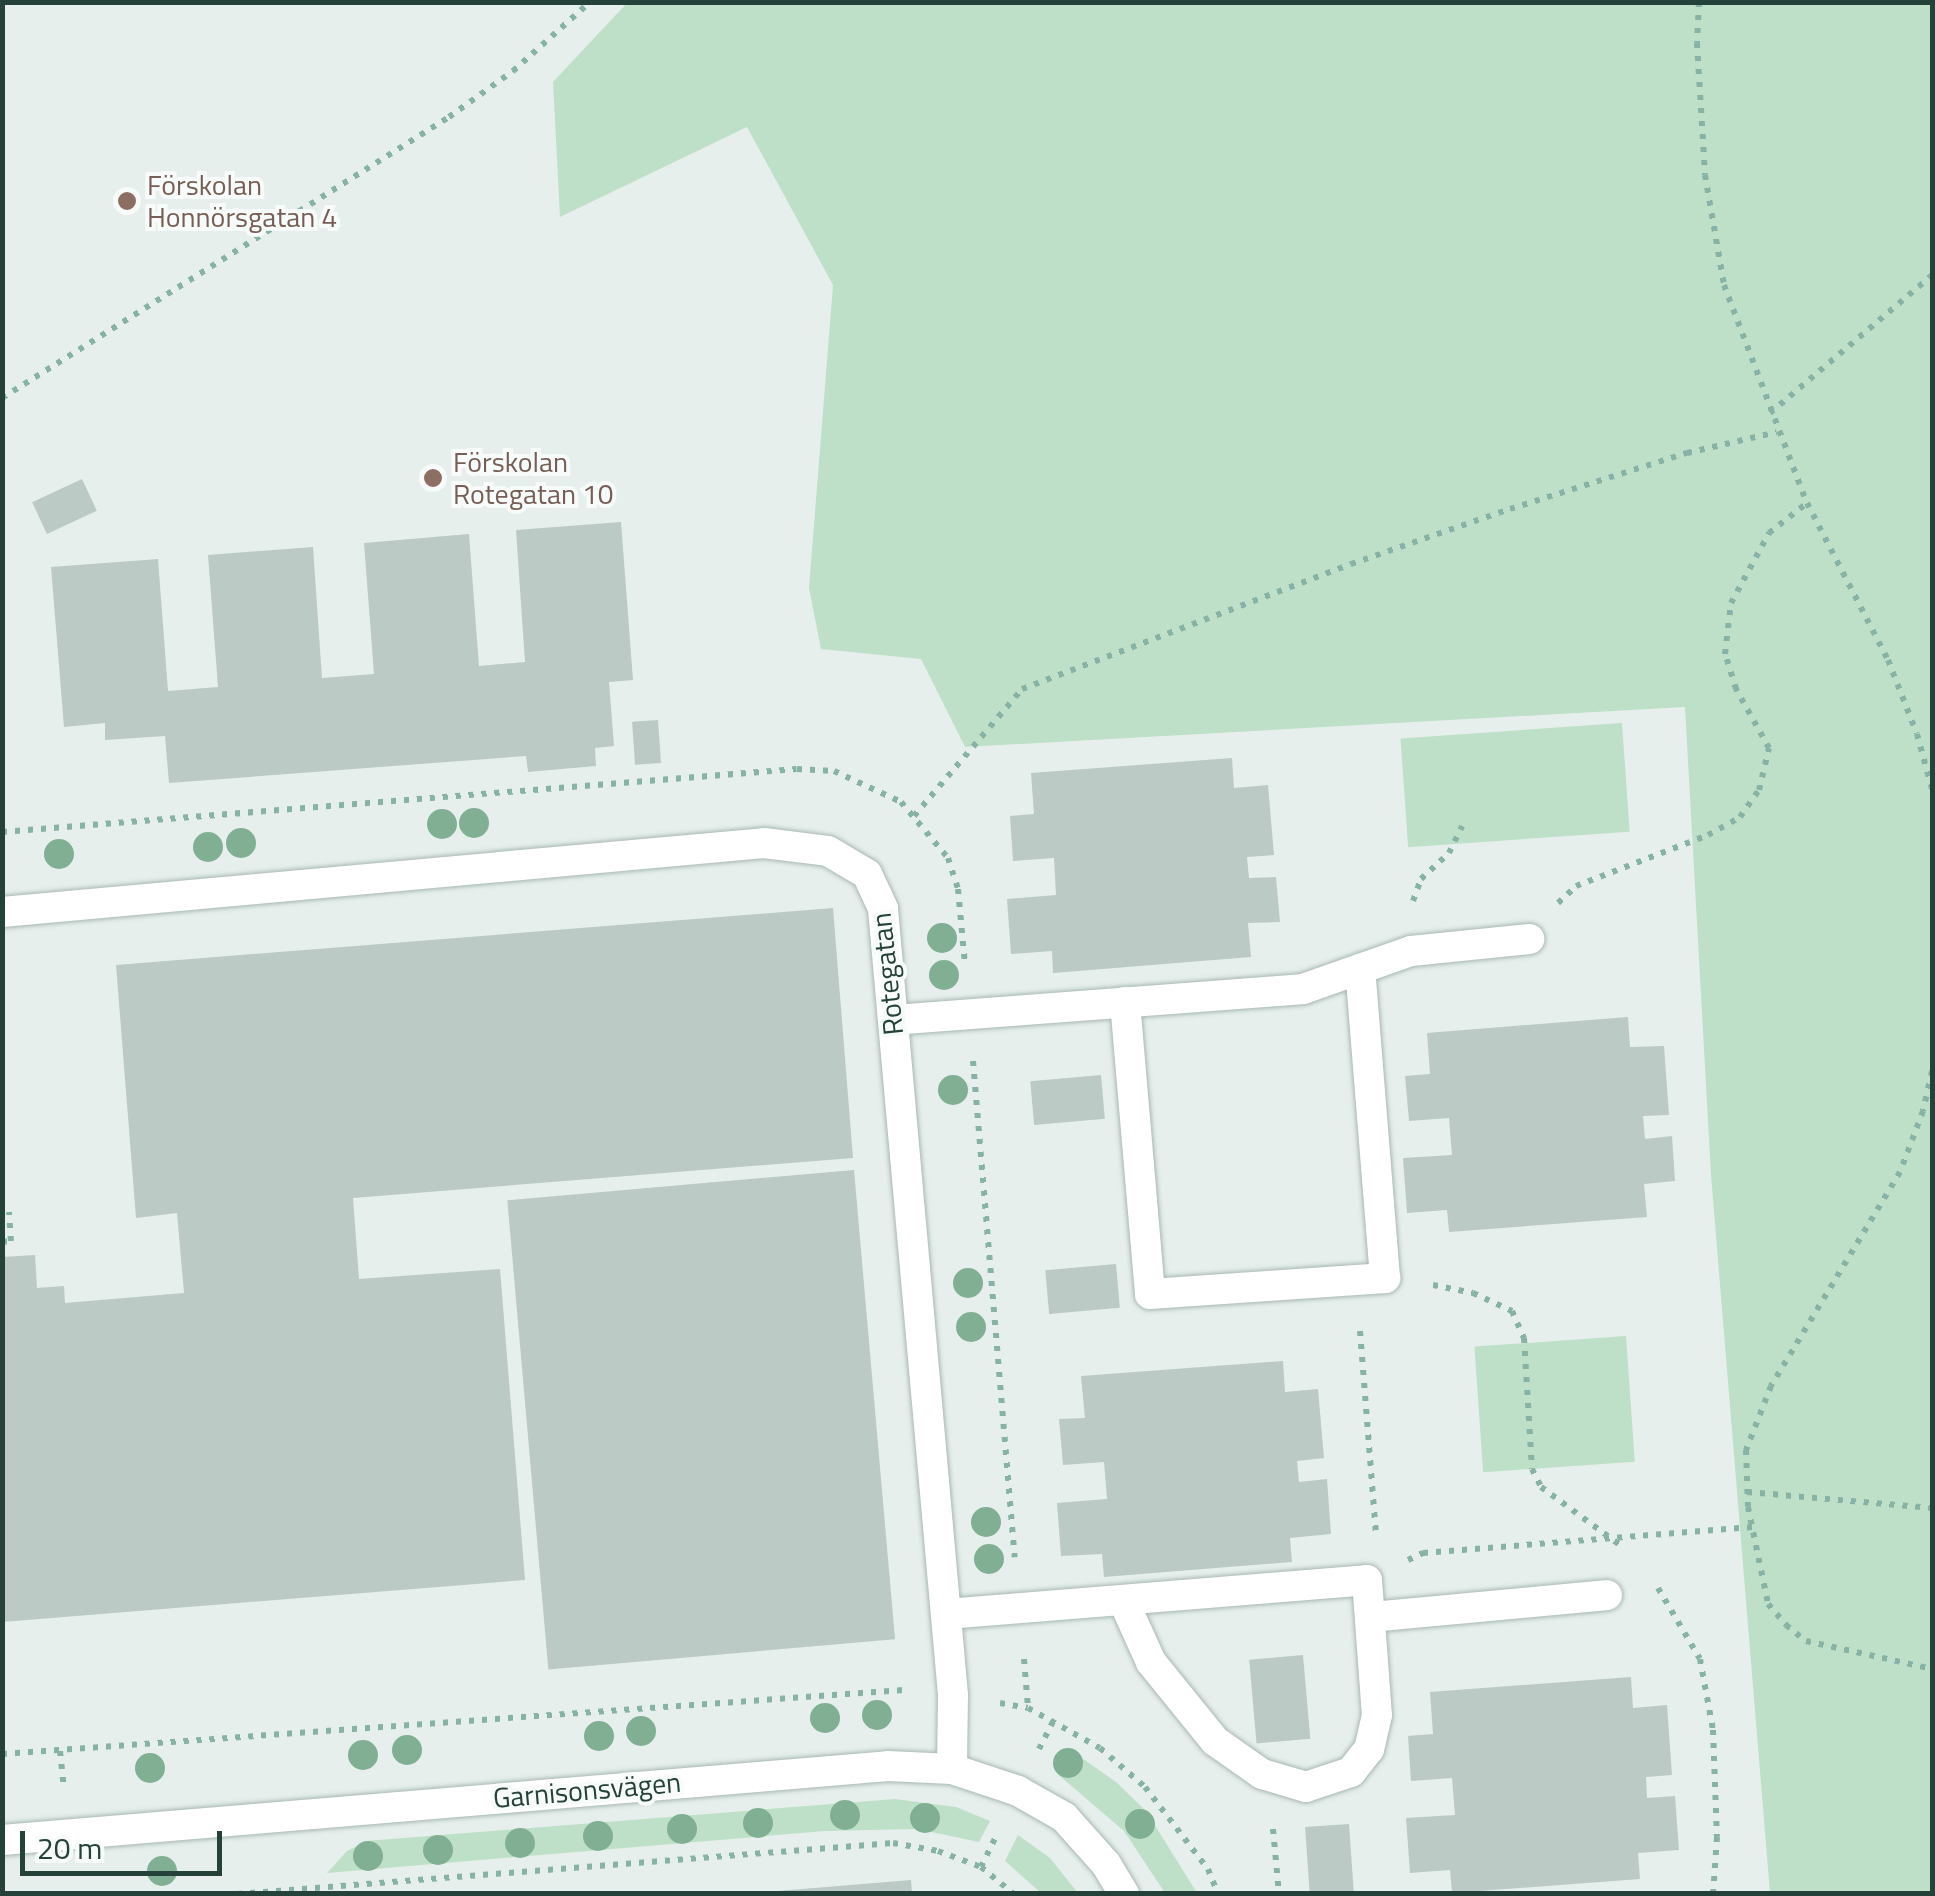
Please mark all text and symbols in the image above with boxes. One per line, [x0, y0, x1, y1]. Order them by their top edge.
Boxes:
place label: Förskolan Honnörsgatan 4 [147, 168, 337, 234]
marker: Förskolan Honnörsgatan 4 [116, 190, 138, 212]
place label: Förskolan Rotegatan 10 [453, 445, 613, 511]
marker: Förskolan Rotegatan 10 [422, 467, 444, 489]
street label: Rotegatan [864, 911, 910, 1037]
street label: Garnisonsvägen [492, 1765, 682, 1815]
scale bar [25, 1811, 228, 1873]
text: 20 m [37, 1825, 102, 1871]

